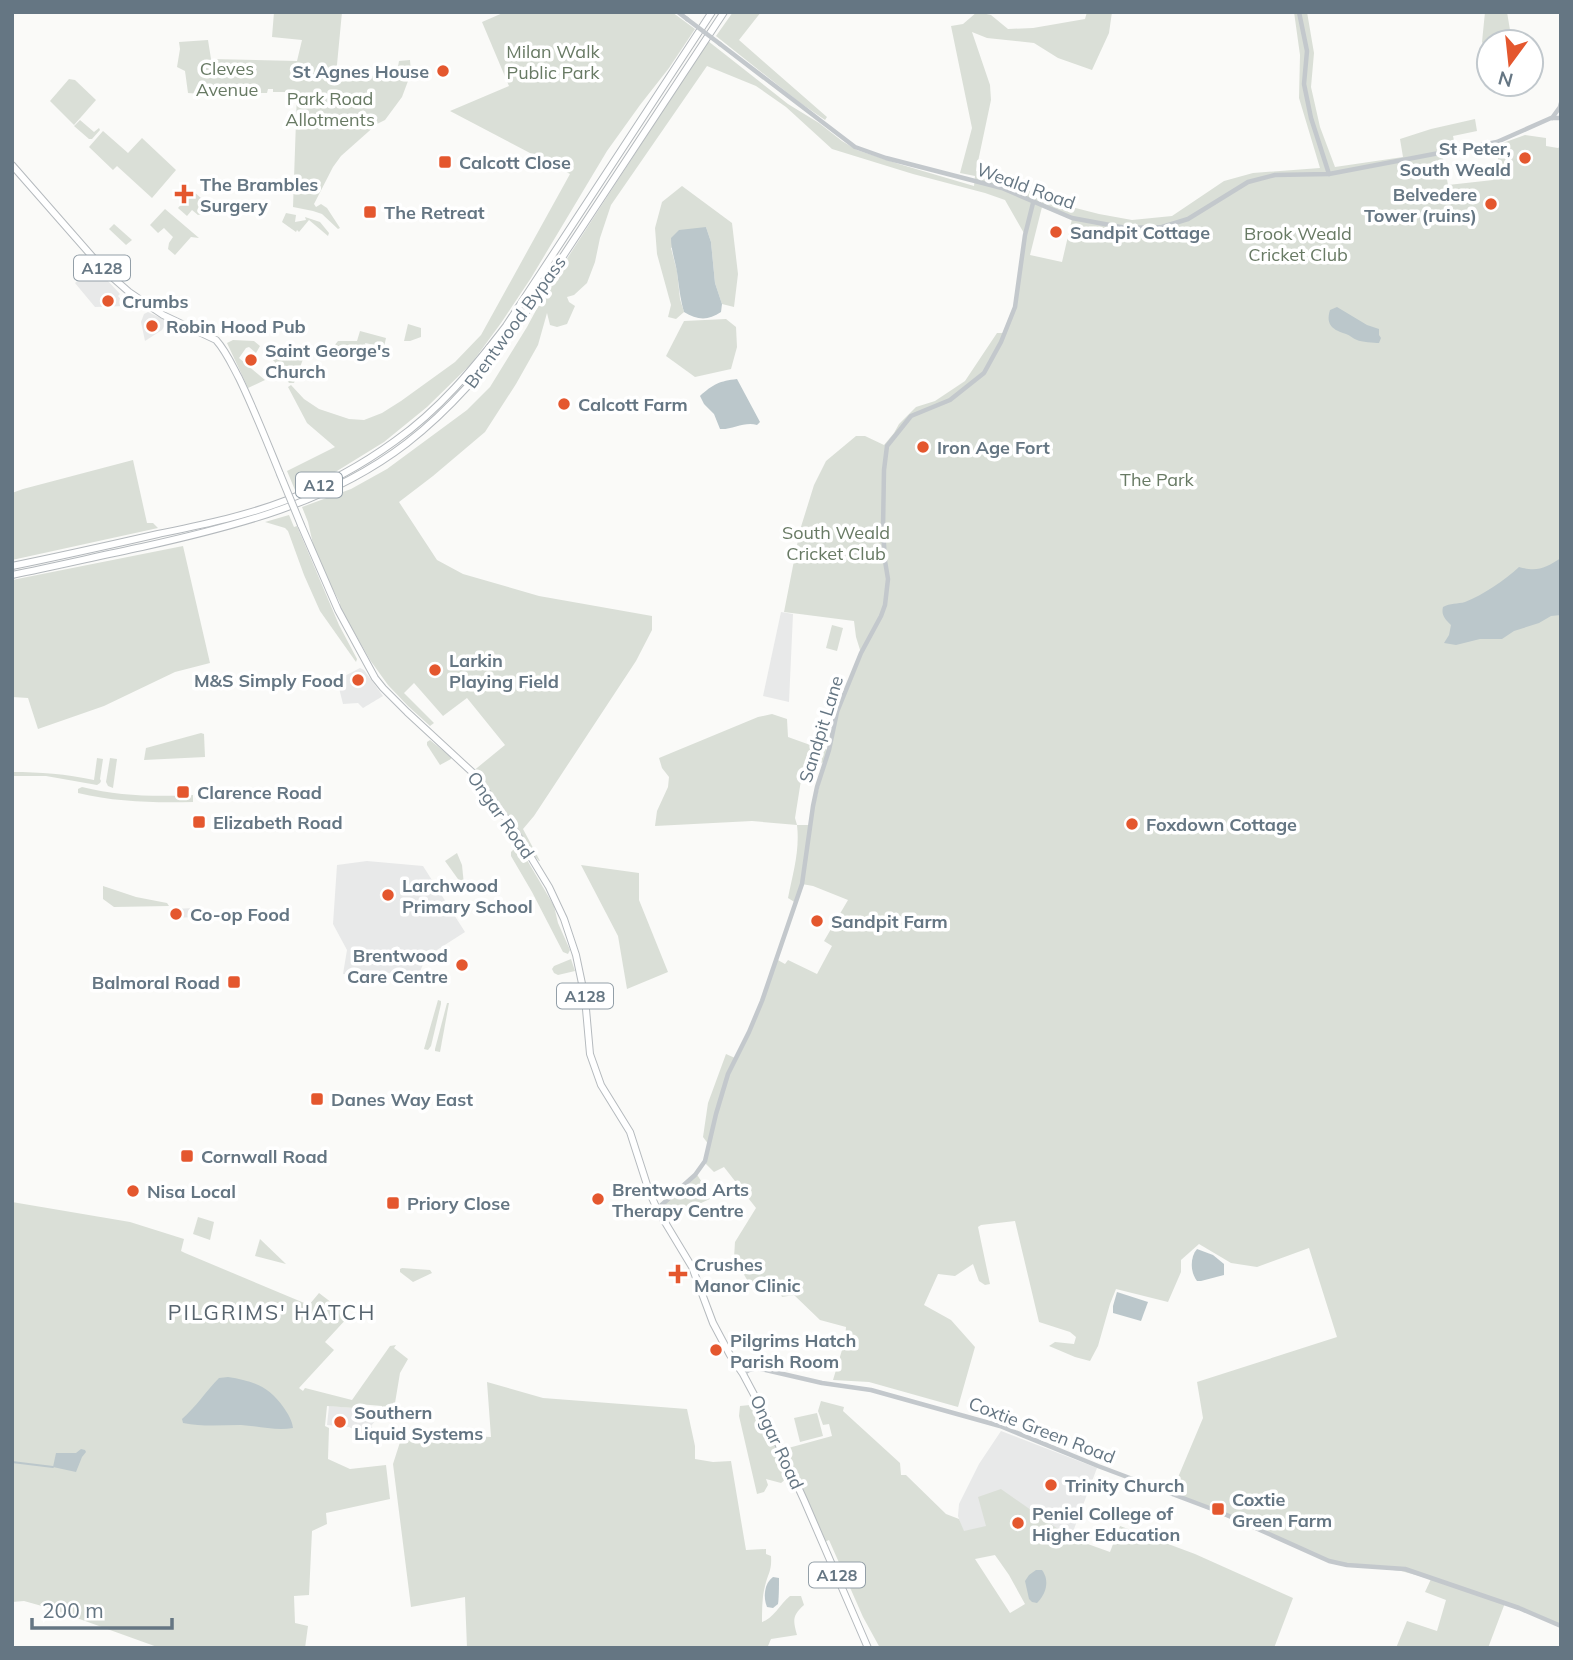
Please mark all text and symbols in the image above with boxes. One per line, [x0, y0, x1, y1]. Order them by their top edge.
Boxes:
north arrow [1475, 28, 1545, 98]
park label: Milan Walk Public Park [506, 40, 600, 84]
park label: Cleves Avenue [196, 57, 258, 101]
place label: St Agnes House [292, 60, 429, 83]
marker: St Agnes House [435, 63, 451, 79]
text: N [1496, 66, 1516, 93]
park label: Park Road Allotments [285, 87, 375, 131]
place label: St Peter, South Weald [1399, 137, 1511, 181]
marker: St Peter, South Weald [1517, 150, 1533, 166]
place label: Calcott Close [459, 151, 571, 174]
marker: Calcott Close [437, 154, 453, 170]
street label: Weald Road [973, 157, 1079, 215]
place label: The Brambles Surgery [200, 173, 318, 217]
place label: Belvedere Tower (ruins) [1364, 183, 1477, 227]
marker: The Brambles Surgery [174, 184, 194, 204]
marker: Belvedere Tower (ruins) [1483, 196, 1499, 212]
place label: The Retreat [384, 201, 485, 224]
marker: The Retreat [362, 204, 378, 220]
place label: Sandpit Cottage [1070, 221, 1210, 244]
park label: Brook Weald Cricket Club [1244, 222, 1352, 266]
marker: Sandpit Cottage [1048, 224, 1064, 240]
street label: Brentwood Bypass [459, 251, 571, 393]
road number: A128 [74, 256, 130, 280]
place label: Crumbs [122, 290, 189, 313]
marker: Crumbs [100, 293, 116, 309]
place label: Robin Hood Pub [166, 315, 306, 338]
marker: Robin Hood Pub [144, 318, 160, 334]
place label: Saint George's Church [265, 339, 390, 383]
marker: Saint George's Church [243, 352, 259, 368]
place label: Calcott Farm [578, 393, 688, 416]
marker: Calcott Farm [556, 396, 572, 412]
place label: Iron Age Fort [937, 436, 1050, 459]
marker: Iron Age Fort [915, 439, 931, 455]
park label: The Park [1120, 468, 1195, 491]
road number: A12 [296, 472, 342, 498]
park label: South Weald Cricket Club [782, 521, 890, 565]
place label: Larkin Playing Field [449, 649, 559, 693]
marker: Larkin Playing Field [427, 662, 443, 678]
place label: M&S Simply Food [194, 669, 344, 692]
marker: M&S Simply Food [350, 672, 366, 688]
street label: Sandpit Lane [794, 673, 848, 785]
street label: Ongar Road [462, 767, 540, 863]
place label: Clarence Road [197, 781, 322, 804]
marker: Clarence Road [175, 784, 191, 800]
place label: Elizabeth Road [213, 811, 343, 834]
place label: Foxdown Cottage [1146, 813, 1297, 836]
marker: Elizabeth Road [191, 814, 207, 830]
marker: Foxdown Cottage [1124, 816, 1140, 832]
place label: Larchwood Primary School [402, 874, 533, 918]
marker: Larchwood Primary School [380, 887, 396, 903]
place label: Co-op Food [190, 903, 290, 926]
marker: Co-op Food [168, 906, 184, 922]
place label: Sandpit Farm [831, 910, 948, 933]
marker: Sandpit Farm [809, 913, 825, 929]
place label: Brentwood Care Centre [347, 944, 448, 988]
marker: Brentwood Care Centre [454, 957, 470, 973]
place label: Balmoral Road [92, 971, 220, 994]
marker: Balmoral Road [226, 974, 242, 990]
road number: A128 [557, 984, 613, 1008]
place label: Danes Way East [331, 1088, 473, 1111]
marker: Danes Way East [309, 1091, 325, 1107]
place label: Cornwall Road [201, 1145, 328, 1168]
marker: Cornwall Road [179, 1148, 195, 1164]
place label: Brentwood Arts Therapy Centre [612, 1178, 749, 1222]
place label: Nisa Local [147, 1180, 236, 1203]
marker: Nisa Local [125, 1183, 141, 1199]
marker: Brentwood Arts Therapy Centre [590, 1191, 606, 1207]
place label: Priory Close [407, 1192, 510, 1215]
marker: Priory Close [385, 1195, 401, 1211]
place label: Crushes Manor Clinic [694, 1253, 801, 1297]
marker: Crushes Manor Clinic [668, 1264, 688, 1284]
district label: PILGRIMS' HATCH [168, 1299, 376, 1325]
place label: Pilgrims Hatch Parish Room [730, 1329, 856, 1373]
marker: Pilgrims Hatch Parish Room [708, 1342, 724, 1358]
street label: Ongar Road [745, 1391, 809, 1493]
street label: Coxtie Green Road [966, 1391, 1118, 1469]
place label: Southern Liquid Systems [354, 1401, 483, 1445]
marker: Southern Liquid Systems [332, 1414, 348, 1430]
place label: Trinity Church [1065, 1474, 1185, 1497]
marker: Trinity Church [1043, 1477, 1059, 1493]
place label: Coxtie Green Farm [1232, 1488, 1332, 1532]
marker: Coxtie Green Farm [1210, 1501, 1226, 1517]
place label: Peniel College of Higher Education [1032, 1502, 1180, 1546]
marker: Peniel College of Higher Education [1010, 1515, 1026, 1531]
road number: A128 [809, 1562, 865, 1588]
scale bar [32, 1586, 172, 1630]
text: 200 m [42, 1597, 104, 1623]

